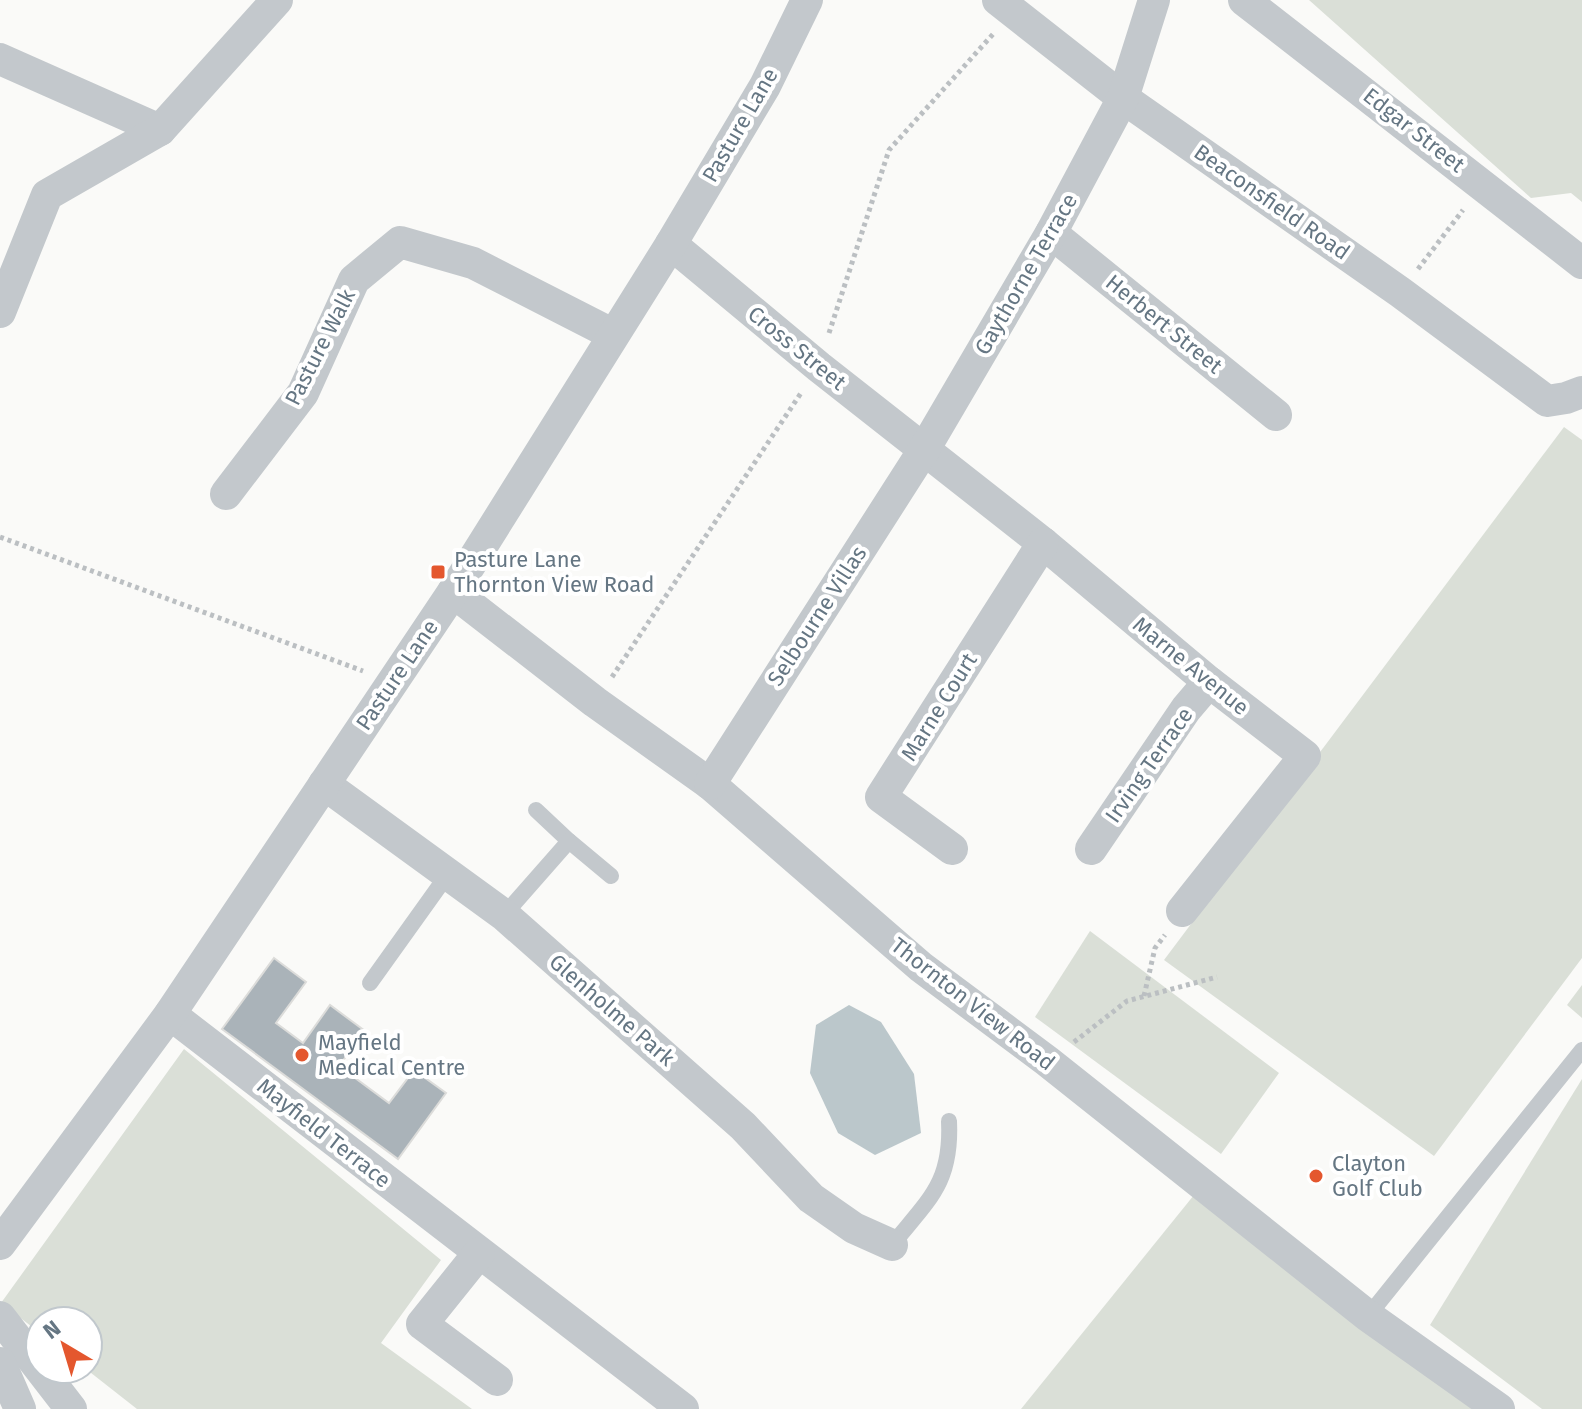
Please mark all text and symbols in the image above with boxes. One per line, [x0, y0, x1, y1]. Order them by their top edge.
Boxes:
street label: Pasture Lane [696, 63, 784, 187]
street label: Edgar Street [1358, 82, 1470, 178]
street label: Beaconsfield Road [1189, 138, 1355, 266]
street label: Gaythorne Terrace [969, 189, 1083, 359]
street label: Herbert Street [1100, 269, 1228, 379]
street label: Pasture Walk [279, 284, 361, 410]
street label: Cross Street [742, 300, 852, 396]
street label: Selbourne Villas [762, 541, 872, 691]
place label: Pasture Lane Thornton View Road [454, 546, 654, 598]
marker: Pasture Lane Thornton View Road [429, 563, 447, 581]
street label: Marne Avenue [1128, 611, 1254, 721]
street label: Pasture Lane [350, 615, 444, 735]
street label: Marne Court [895, 648, 983, 766]
street label: Irving Terrace [1099, 702, 1199, 828]
street label: Thornton View Road [886, 932, 1060, 1076]
street label: Glenholme Park [544, 948, 681, 1072]
place label: Mayfield Medical Centre [318, 1029, 465, 1081]
marker: Mayfield Medical Centre [293, 1046, 311, 1064]
street label: Mayfield Terrace [252, 1073, 396, 1193]
place label: Clayton Golf Club [1332, 1150, 1423, 1202]
marker: Clayton Golf Club [1307, 1167, 1325, 1185]
north arrow [24, 1305, 104, 1385]
text: N [38, 1315, 66, 1345]

